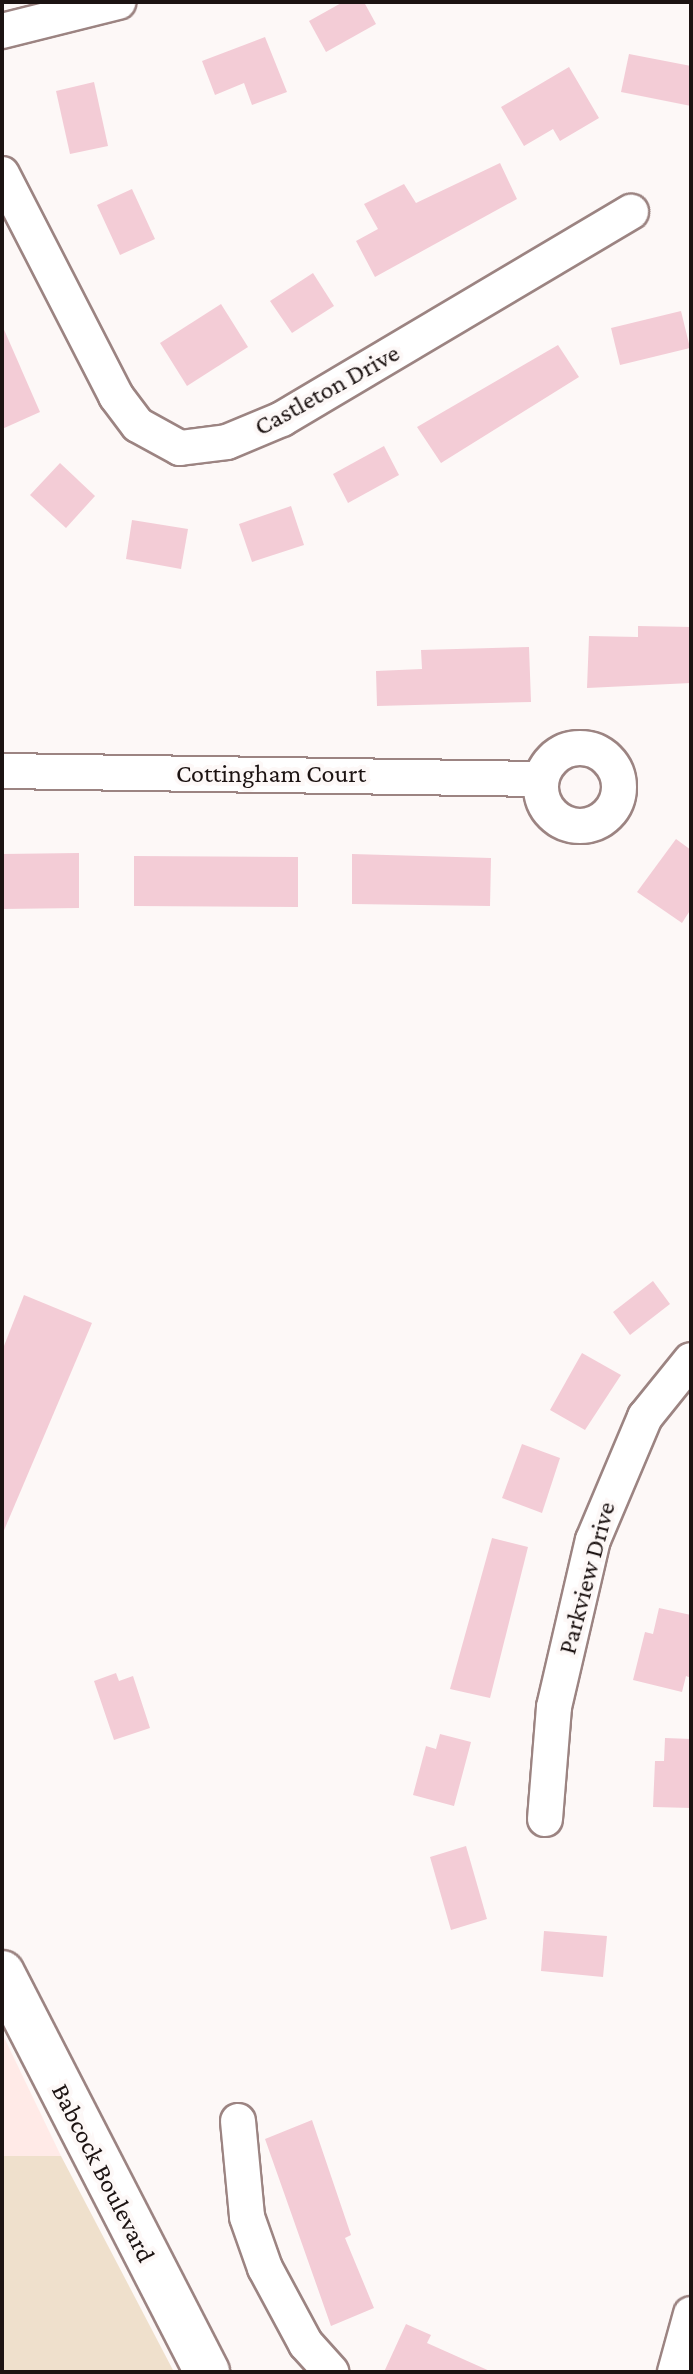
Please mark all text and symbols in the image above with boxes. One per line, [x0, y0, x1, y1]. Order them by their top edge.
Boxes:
street label: Castleton Drive [249, 337, 405, 443]
street label: Cottingham Court [176, 758, 366, 790]
street label: Parkview Drive [552, 1498, 622, 1658]
street label: Babcock Boulevard [45, 2078, 161, 2268]

